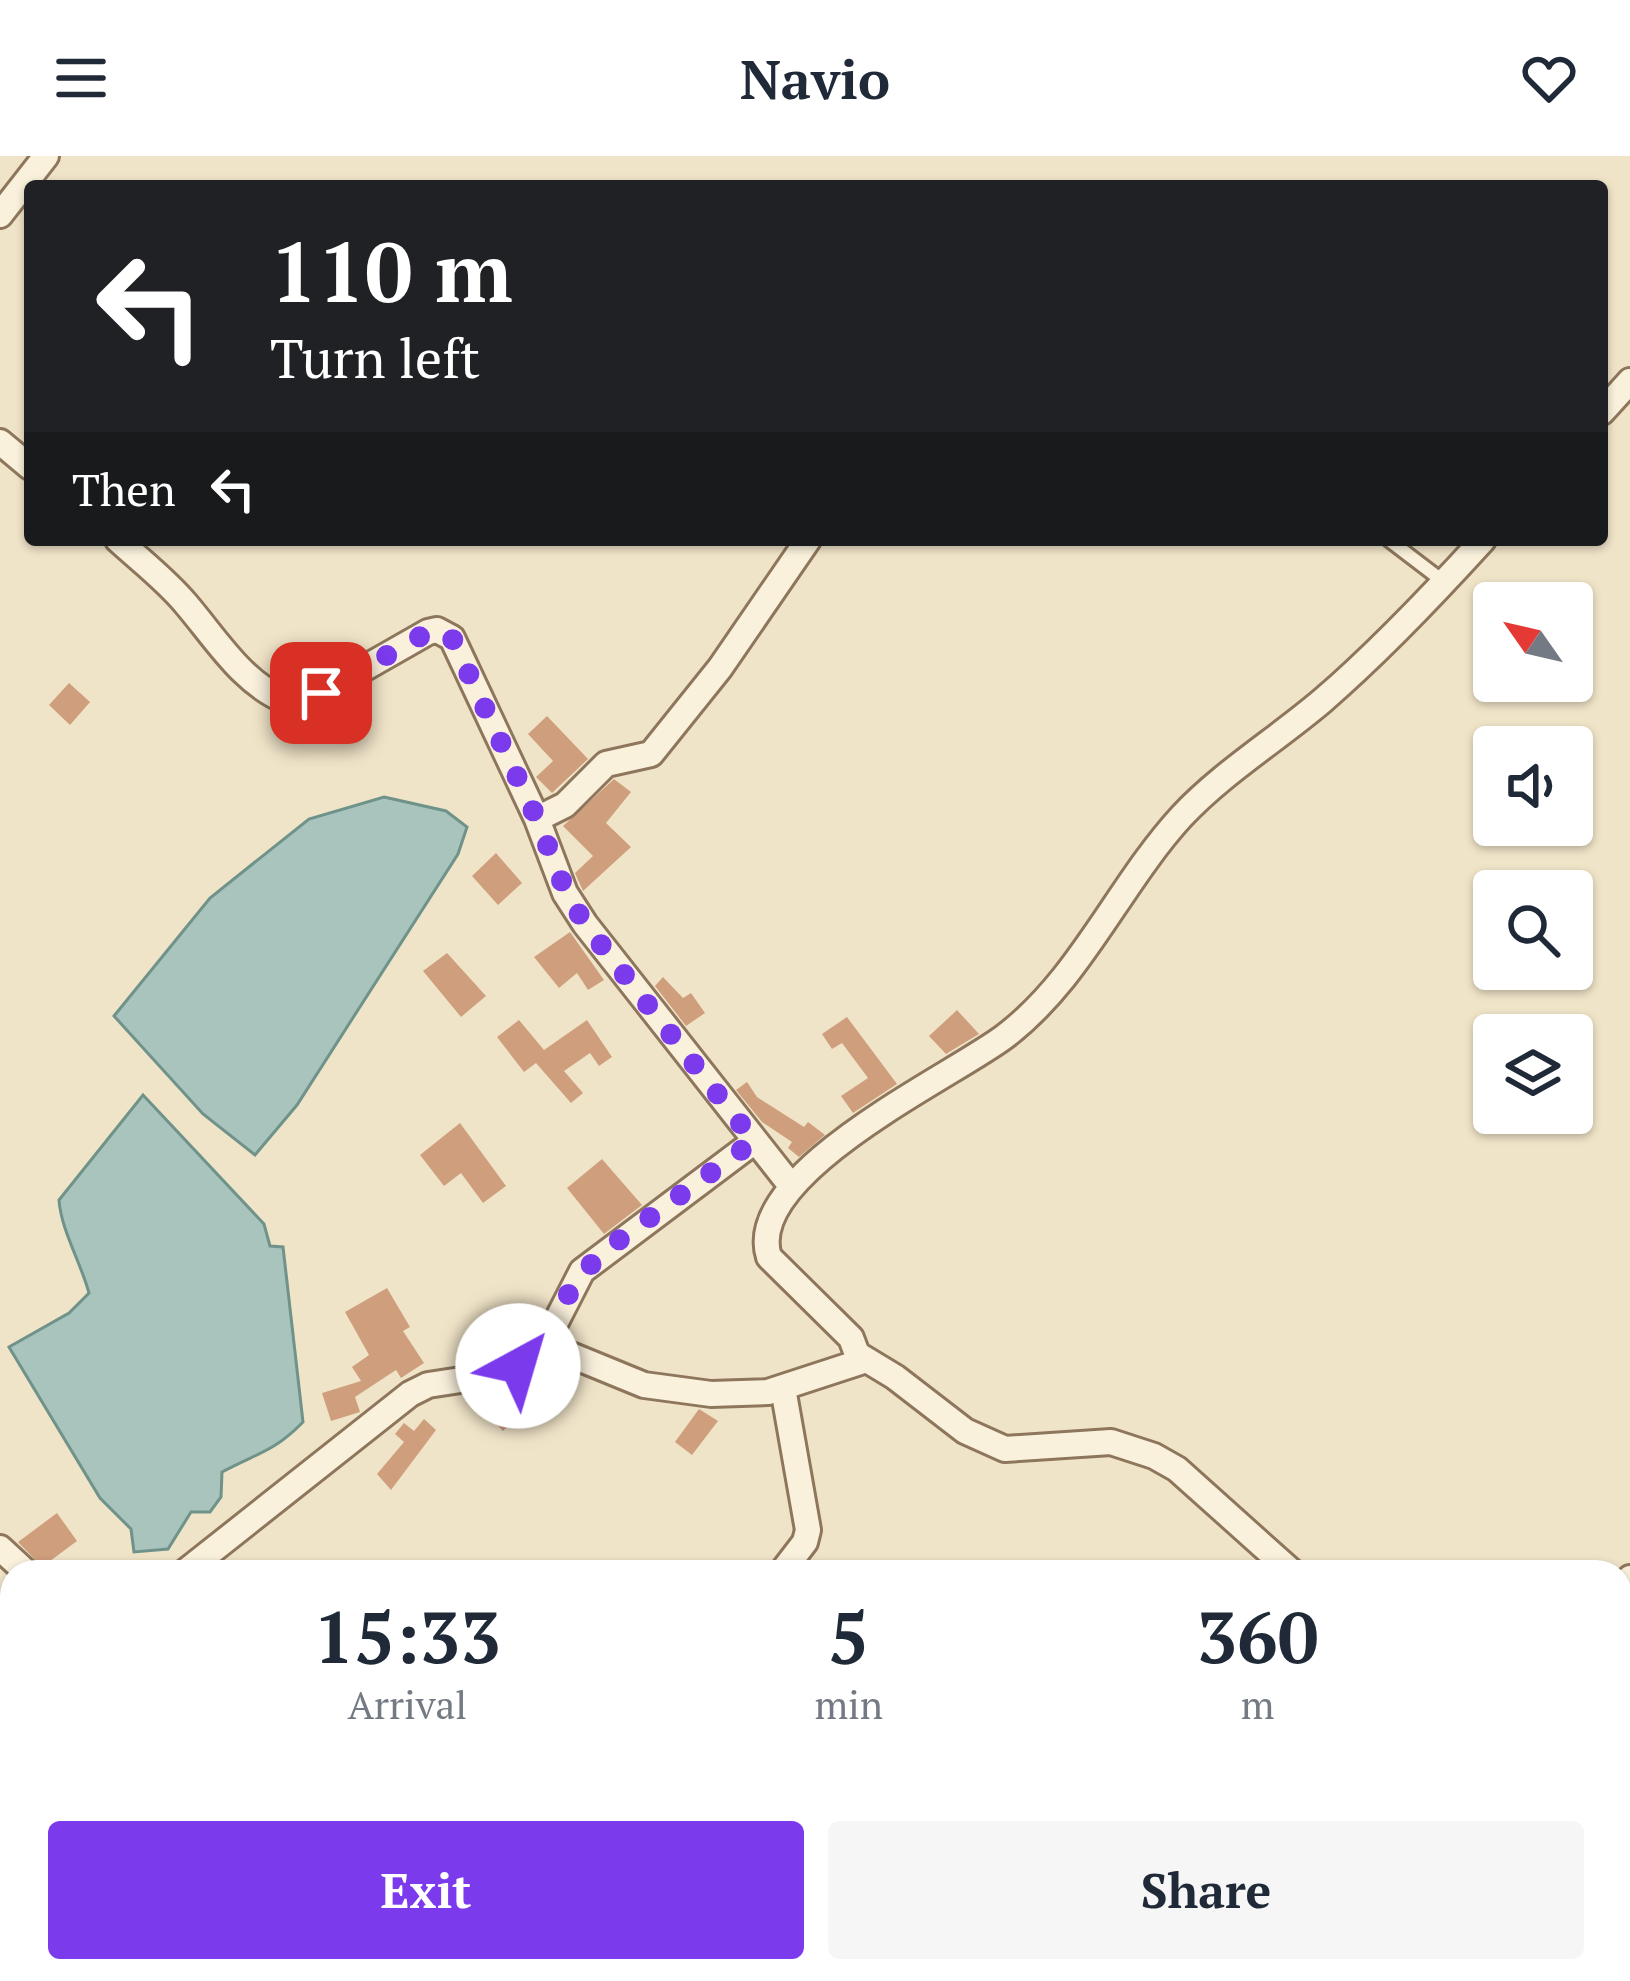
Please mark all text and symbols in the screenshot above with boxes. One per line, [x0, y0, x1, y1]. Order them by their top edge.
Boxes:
text: Navio [740, 43, 890, 114]
icon: menu [48, 45, 114, 111]
icon: heart [1516, 45, 1582, 111]
text: 110 m [270, 215, 513, 326]
icon: left [72, 228, 228, 384]
text: Turn left [270, 322, 480, 393]
icon: left [200, 456, 266, 522]
text: Then [72, 459, 176, 519]
north arrow [1473, 582, 1593, 702]
map controls [1473, 582, 1593, 1134]
pin [270, 642, 372, 744]
icon: arrive [288, 660, 354, 726]
button: sound [1473, 726, 1593, 846]
button: search [1473, 870, 1593, 990]
button: layers [1473, 1014, 1593, 1134]
position arrow [455, 1303, 581, 1429]
text: 15:33 [313, 1588, 501, 1684]
text: 5 [828, 1588, 869, 1684]
text: 360 [1196, 1588, 1318, 1684]
text: Arrival [347, 1678, 467, 1730]
text: min [814, 1678, 883, 1730]
text: m [1241, 1678, 1274, 1730]
button: Exit [48, 1821, 804, 1959]
button: Share [828, 1821, 1584, 1959]

